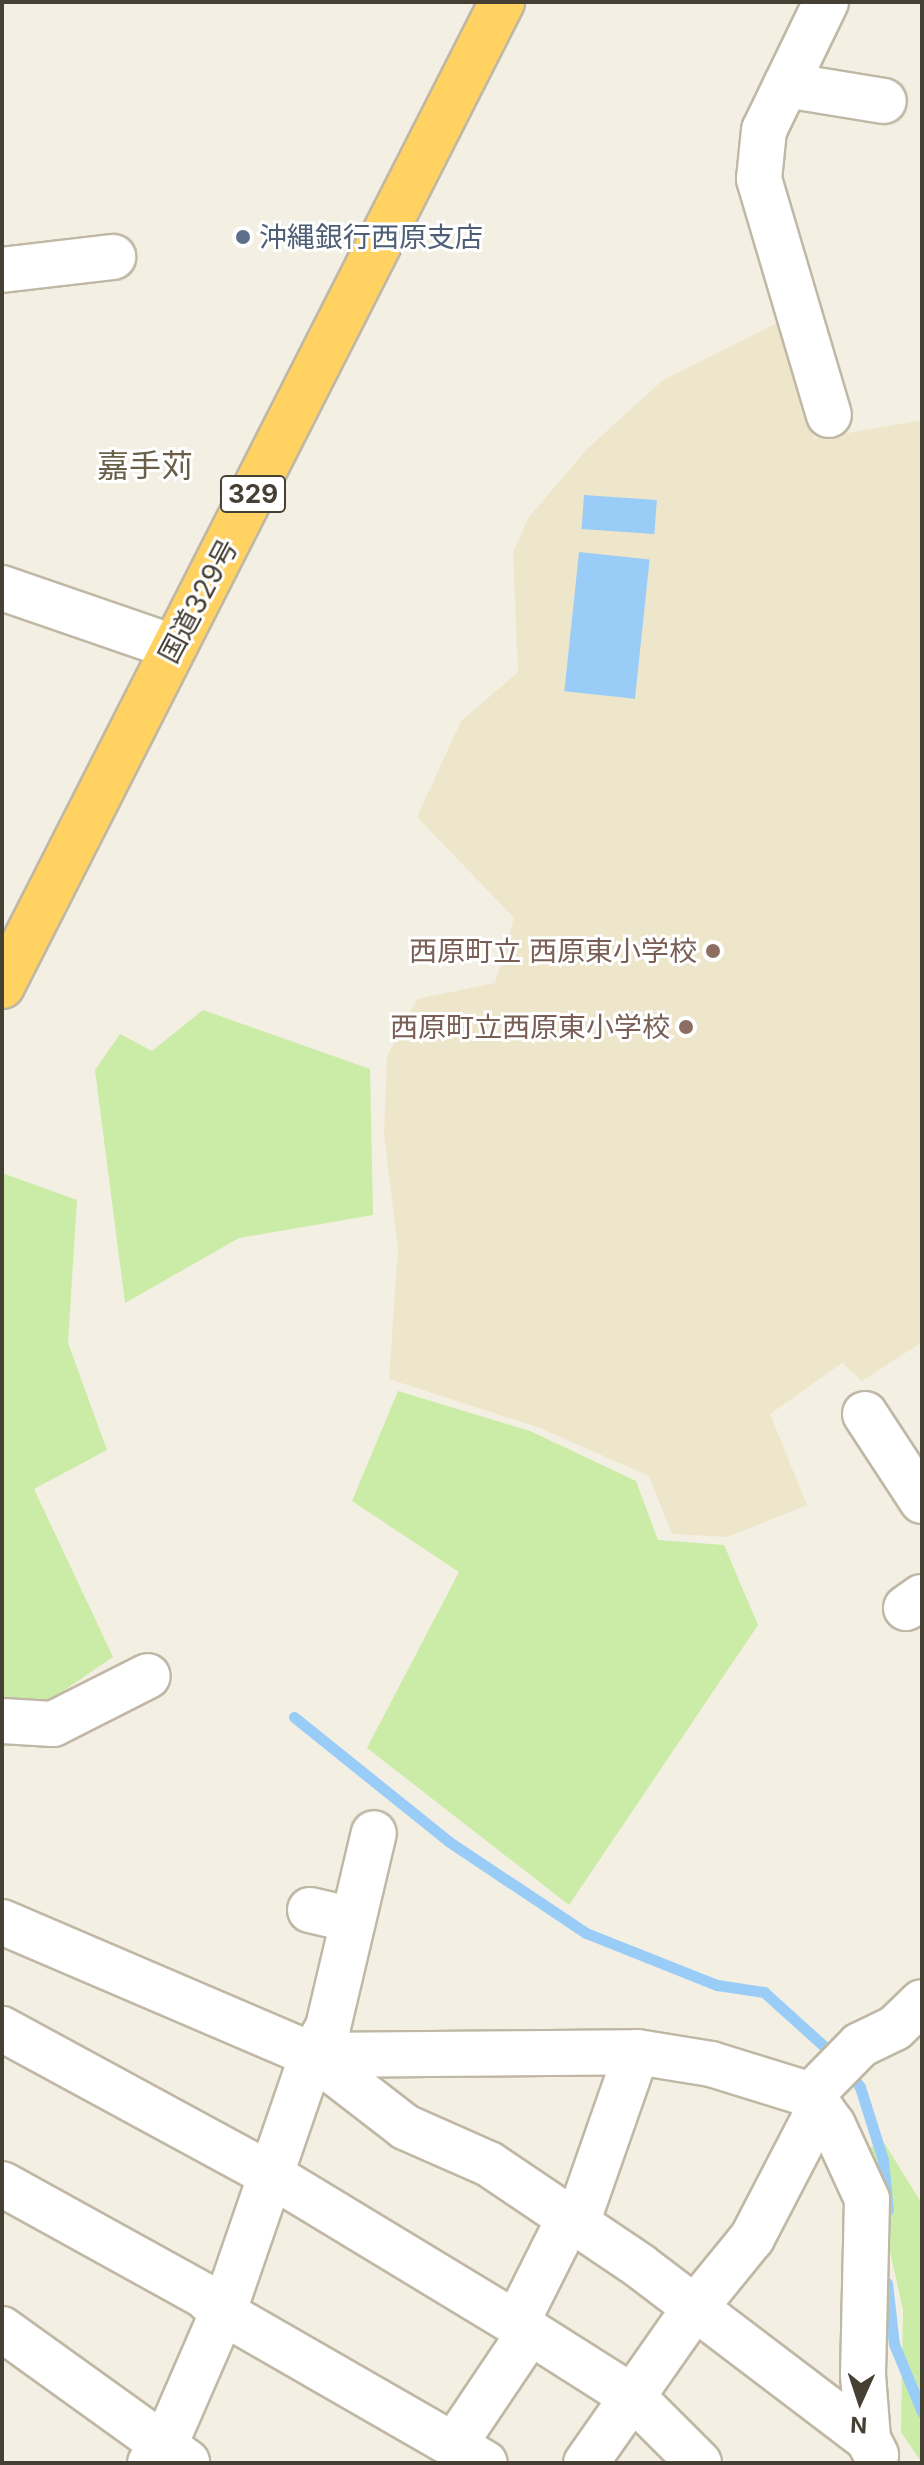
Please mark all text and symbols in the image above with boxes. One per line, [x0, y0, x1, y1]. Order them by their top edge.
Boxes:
place label: 沖縄銀行西原支店 [259, 220, 483, 254]
marker: 沖縄銀行西原支店 [234, 228, 252, 246]
district label: 嘉手苅 [97, 447, 193, 485]
road number: 329 [219, 472, 287, 516]
street label: 国道329号 [151, 533, 245, 669]
place label: 西原町立 西原東小学校 [409, 934, 697, 968]
marker: 西原町立 西原東小学校 [704, 942, 722, 960]
place label: 西原町立西原東小学校 [390, 1010, 670, 1044]
marker: 西原町立西原東小学校 [677, 1018, 695, 1036]
north arrow [820, 2361, 900, 2441]
text: N [850, 2412, 868, 2438]

